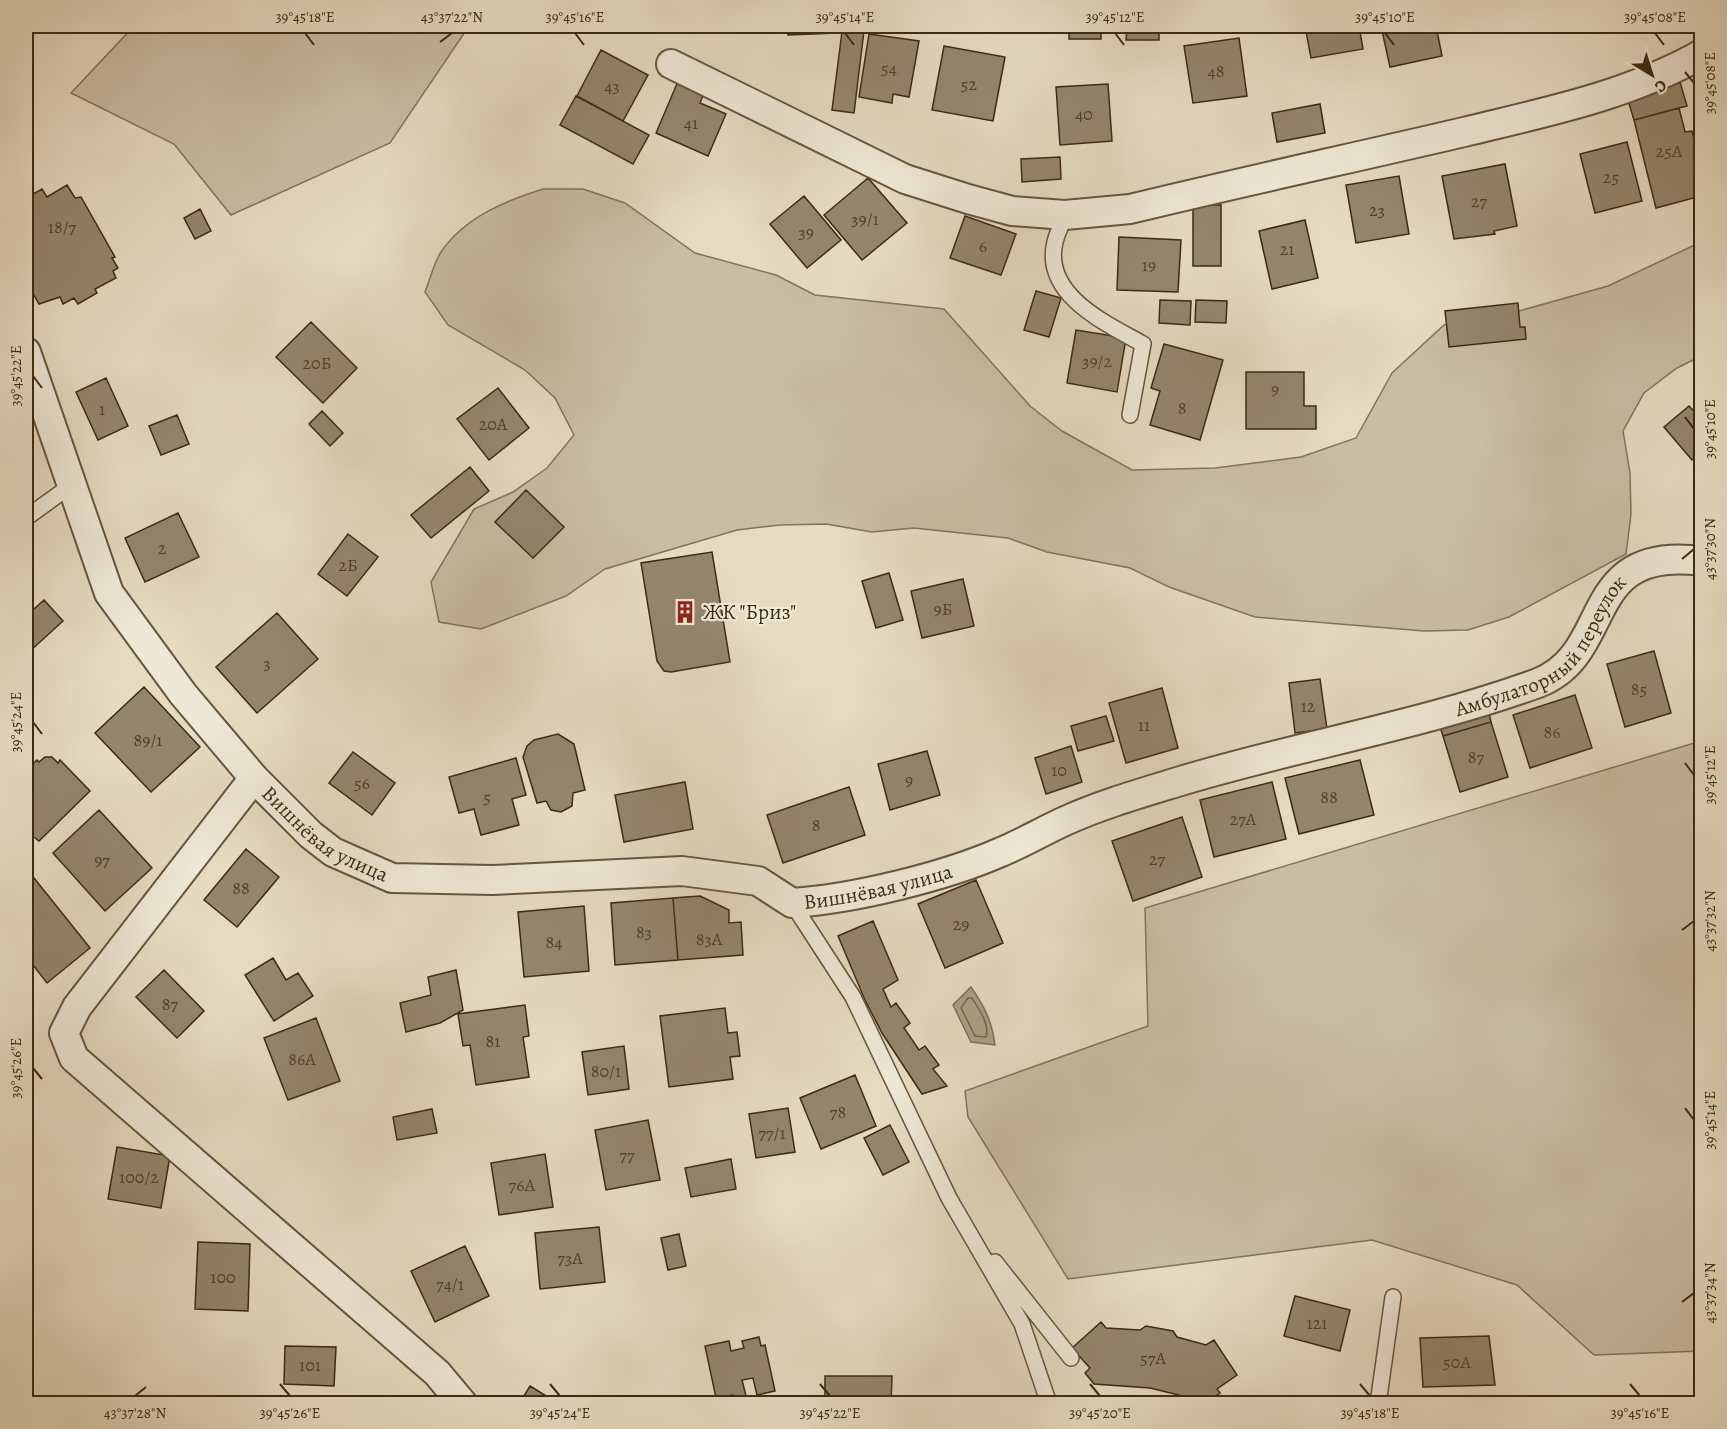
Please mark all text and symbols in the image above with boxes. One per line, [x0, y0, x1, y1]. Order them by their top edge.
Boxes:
text: 39°45'18"E [275, 7, 335, 27]
text: 43°37'22"N [421, 7, 483, 27]
text: 39°45'16"E [546, 7, 604, 27]
text: 39°45'14"E [816, 7, 874, 27]
text: 39°45'12"E [1085, 7, 1145, 27]
text: 39°45'10"E [1355, 7, 1415, 27]
text: 39°45'08"E [1624, 7, 1686, 27]
north arrow [1622, 45, 1682, 105]
text: 39°45'08"E [1700, 52, 1720, 114]
house number: 54 [881, 56, 897, 80]
house number: 48 [1208, 59, 1224, 83]
house number: 52 [961, 72, 978, 96]
house number: 43 [604, 74, 620, 98]
text: С [1650, 74, 1671, 98]
house number: 40 [1075, 102, 1093, 126]
house number: 41 [684, 111, 698, 135]
house number: 25А [1656, 139, 1683, 163]
house number: 25 [1603, 165, 1619, 189]
house number: 27 [1471, 189, 1487, 213]
house number: 23 [1369, 198, 1385, 222]
house number: 39/1 [851, 207, 879, 231]
house number: 18/7 [48, 215, 77, 239]
house number: 39 [798, 220, 814, 244]
house number: 6 [979, 234, 987, 258]
house number: 21 [1280, 237, 1294, 261]
house number: 19 [1142, 253, 1156, 277]
text: 39°45'22"E [6, 345, 26, 407]
house number: 39/2 [1082, 349, 1113, 373]
house number: 20Б [303, 351, 331, 375]
house number: 9 [1271, 377, 1279, 401]
house number: 8 [1178, 396, 1186, 420]
house number: 1 [99, 397, 105, 421]
text: 39°45'10"E [1700, 399, 1720, 459]
house number: 20А [479, 412, 508, 436]
text: 43°37'30"N [1700, 518, 1720, 580]
house number: 2 [158, 536, 167, 560]
house number: 2Б [338, 553, 358, 577]
street label: Амбулаторный переулок [1451, 569, 1632, 723]
house number: 9Б [934, 597, 952, 621]
place label: ЖК "Бриз" [703, 598, 796, 626]
building icon: ЖК "Бриз" [672, 599, 698, 625]
house number: 3 [263, 651, 271, 675]
house number: 85 [1631, 677, 1647, 701]
text: 39°45'24"E [6, 692, 26, 752]
house number: 12 [1301, 694, 1316, 718]
house number: 11 [1138, 713, 1150, 737]
house number: 86 [1543, 720, 1561, 744]
house number: 89/1 [134, 728, 163, 752]
house number: 87 [1468, 745, 1485, 769]
text: 39°45'12"E [1700, 745, 1720, 805]
house number: 10 [1051, 758, 1067, 782]
house number: 9 [905, 768, 913, 792]
house number: 56 [354, 771, 370, 795]
street label: Вишнёвая улица [256, 780, 393, 889]
house number: 5 [483, 785, 491, 809]
house number: 88 [1320, 785, 1338, 809]
house number: 27А [1230, 807, 1257, 831]
house number: 8 [812, 813, 820, 837]
house number: 27 [1149, 847, 1165, 871]
house number: 97 [94, 848, 110, 872]
street label: Вишнёвая улица [802, 857, 956, 916]
house number: 88 [232, 876, 250, 900]
text: 43°37'32"N [1700, 890, 1720, 952]
house number: 29 [953, 912, 969, 936]
house number: 83 [636, 920, 652, 944]
house number: 83А [696, 927, 723, 951]
house number: 84 [546, 930, 562, 954]
house number: 87 [162, 992, 179, 1016]
house number: 81 [486, 1029, 500, 1053]
text: 39°45'26"E [6, 1038, 26, 1098]
house number: 86А [288, 1047, 316, 1071]
house number: 80/1 [591, 1059, 621, 1083]
text: 39°45'14"E [1700, 1091, 1720, 1149]
house number: 78 [830, 1100, 846, 1124]
house number: 77/1 [758, 1121, 786, 1145]
house number: 77 [619, 1143, 635, 1167]
house number: 100/2 [119, 1165, 159, 1189]
house number: 76А [509, 1173, 536, 1197]
house number: 73А [557, 1246, 583, 1270]
text: 43°37'34"N [1700, 1262, 1720, 1324]
house number: 100 [210, 1265, 236, 1289]
house number: 74/1 [436, 1272, 464, 1296]
house number: 121 [1307, 1311, 1327, 1335]
house number: 57А [1140, 1346, 1166, 1370]
house number: 50А [1443, 1350, 1471, 1374]
house number: 101 [299, 1353, 321, 1377]
text: 43°37'28"N [104, 1403, 166, 1423]
text: 39°45'26"E [260, 1403, 320, 1423]
text: 39°45'24"E [530, 1403, 590, 1423]
text: 39°45'22"E [799, 1403, 861, 1423]
text: 39°45'20"E [1069, 1403, 1131, 1423]
text: 39°45'18"E [1340, 1403, 1400, 1423]
text: 39°45'16"E [1611, 1403, 1669, 1423]

